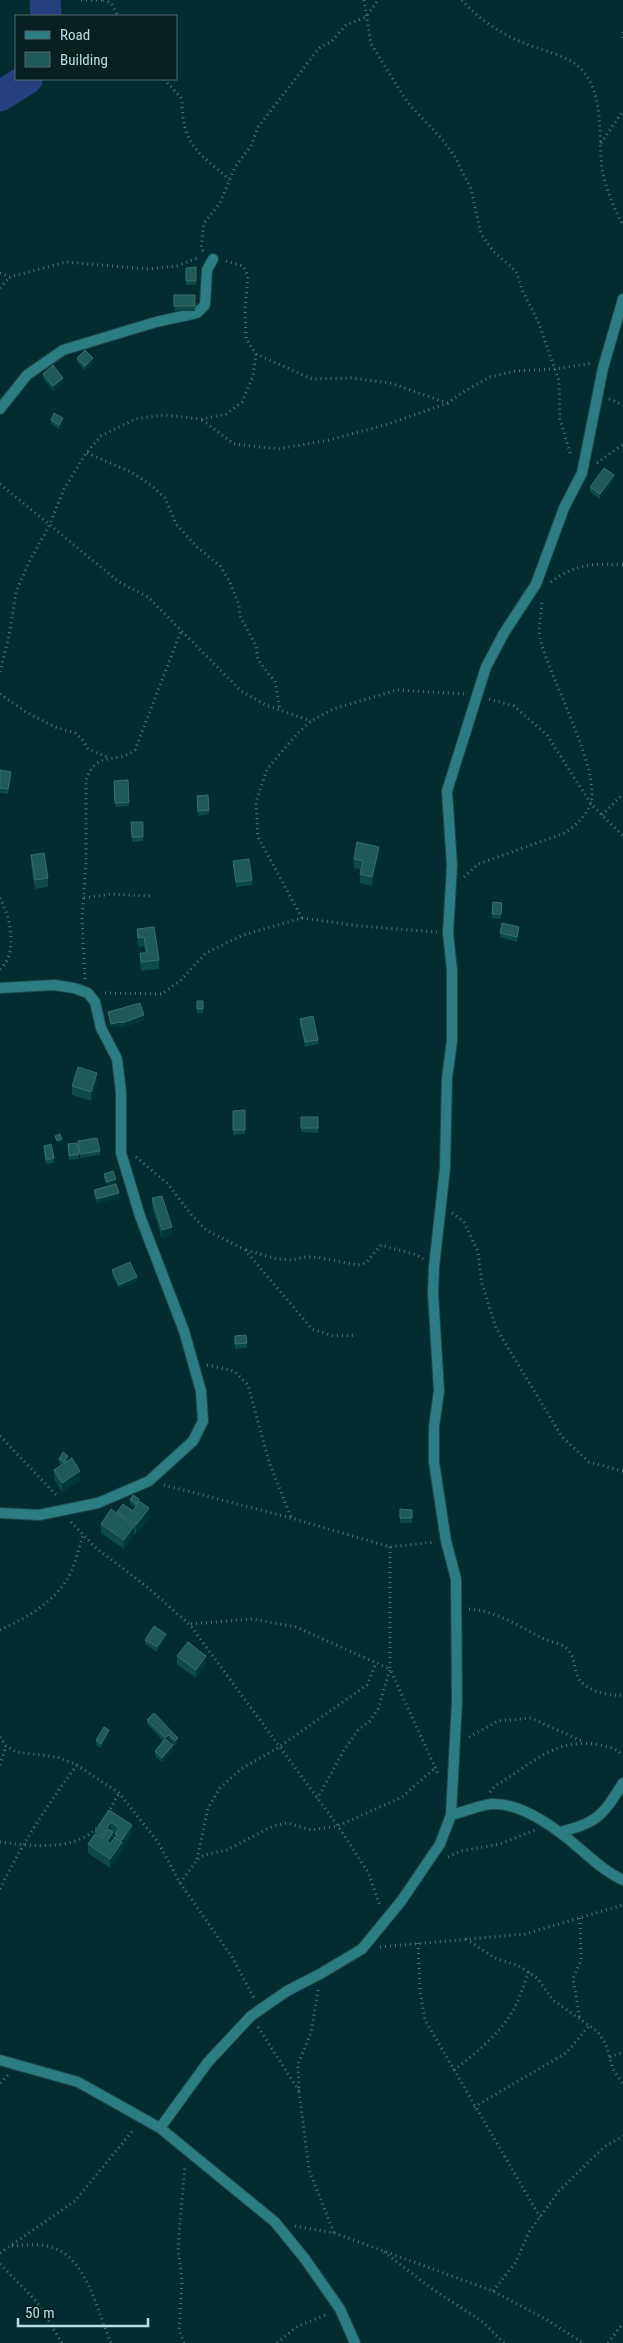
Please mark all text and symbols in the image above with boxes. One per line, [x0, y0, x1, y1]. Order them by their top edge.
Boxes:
legend [15, 15, 178, 80]
text: Road [60, 26, 90, 44]
text: Building [60, 51, 108, 69]
scale bar [18, 2296, 148, 2328]
text: 50 m [25, 2304, 55, 2322]

